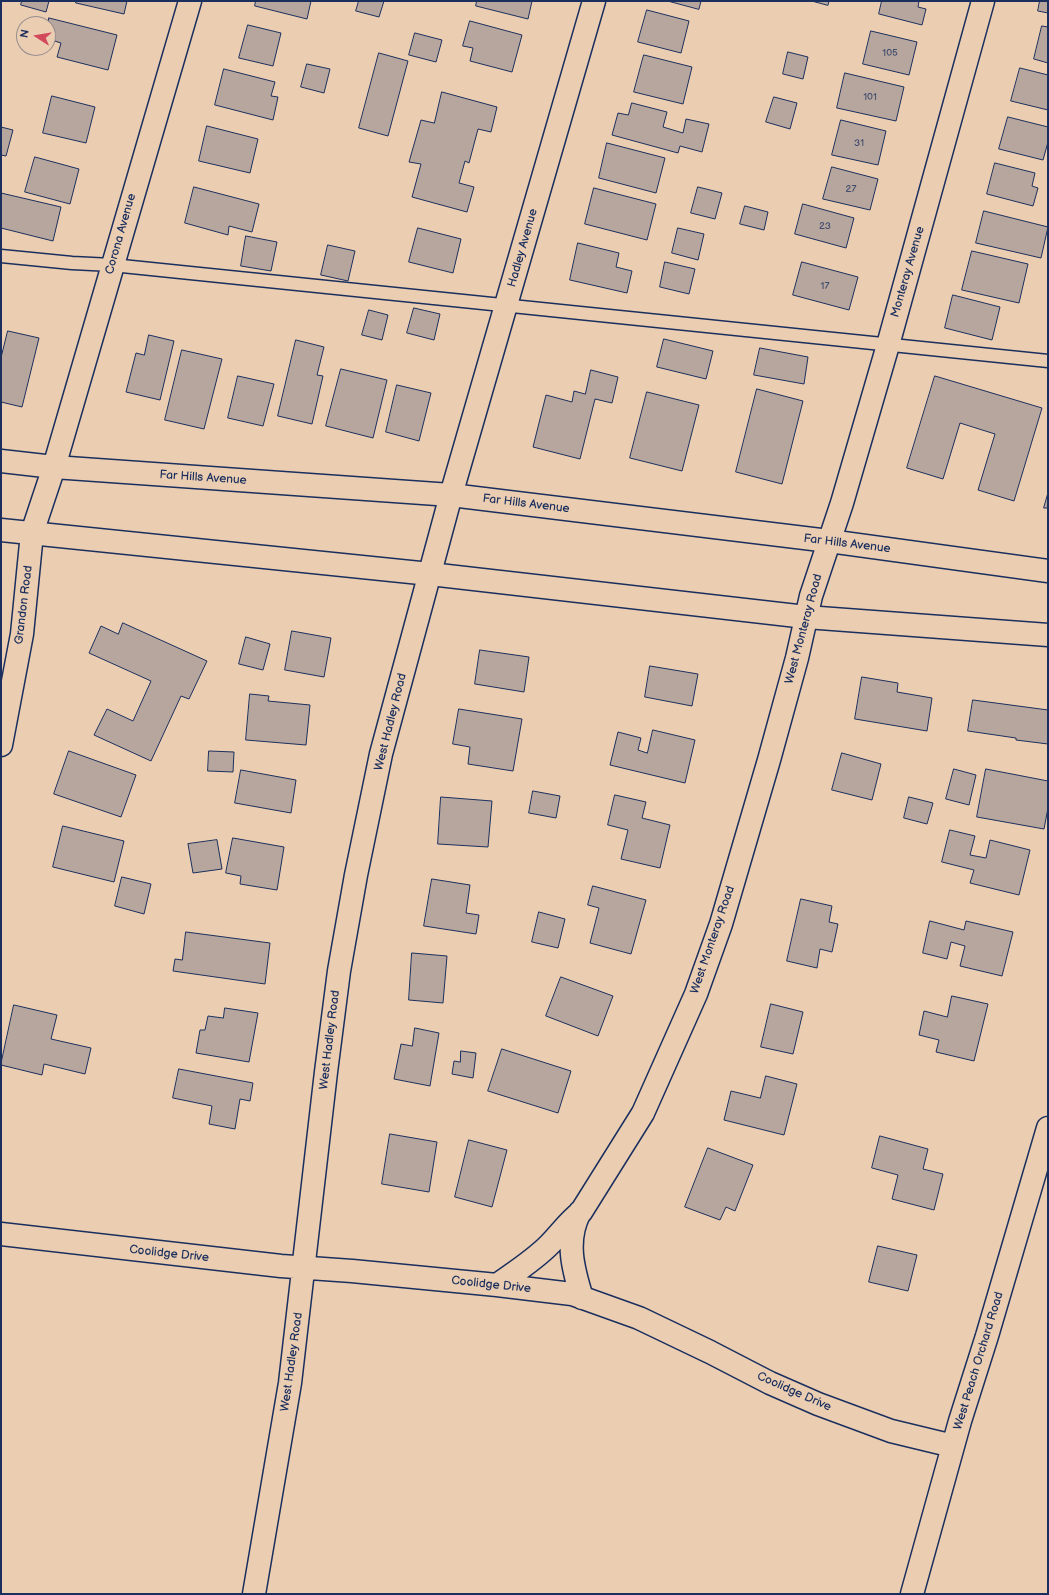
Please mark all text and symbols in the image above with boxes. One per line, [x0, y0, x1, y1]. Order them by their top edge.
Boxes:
north arrow [16, 16, 56, 56]
text: N [18, 28, 32, 39]
house number: 105 [882, 47, 898, 59]
house number: 101 [863, 91, 877, 103]
house number: 31 [854, 137, 864, 149]
house number: 27 [846, 183, 856, 195]
street label: Corona Avenue [103, 192, 139, 276]
street label: Hadley Avenue [505, 207, 541, 289]
house number: 23 [819, 220, 831, 232]
street label: Monteray Avenue [888, 225, 928, 319]
house number: 17 [821, 280, 829, 292]
street label: Far Hills Avenue [159, 468, 247, 488]
street label: Far Hills Avenue [482, 492, 570, 516]
street label: Far Hills Avenue [803, 532, 891, 556]
street label: Grandon Road [12, 565, 36, 645]
street label: West Monteray Road [782, 572, 826, 686]
street label: West Hadley Road [372, 672, 410, 772]
street label: West Monteray Road [688, 884, 738, 996]
street label: West Hadley Road [317, 990, 343, 1090]
street label: Coolidge Drive [128, 1243, 210, 1265]
street label: Coolidge Drive [450, 1274, 532, 1296]
street label: West Peach Orchard Road [951, 1290, 1007, 1432]
street label: West Hadley Road [278, 1312, 306, 1412]
street label: Coolidge Drive [755, 1369, 833, 1415]

